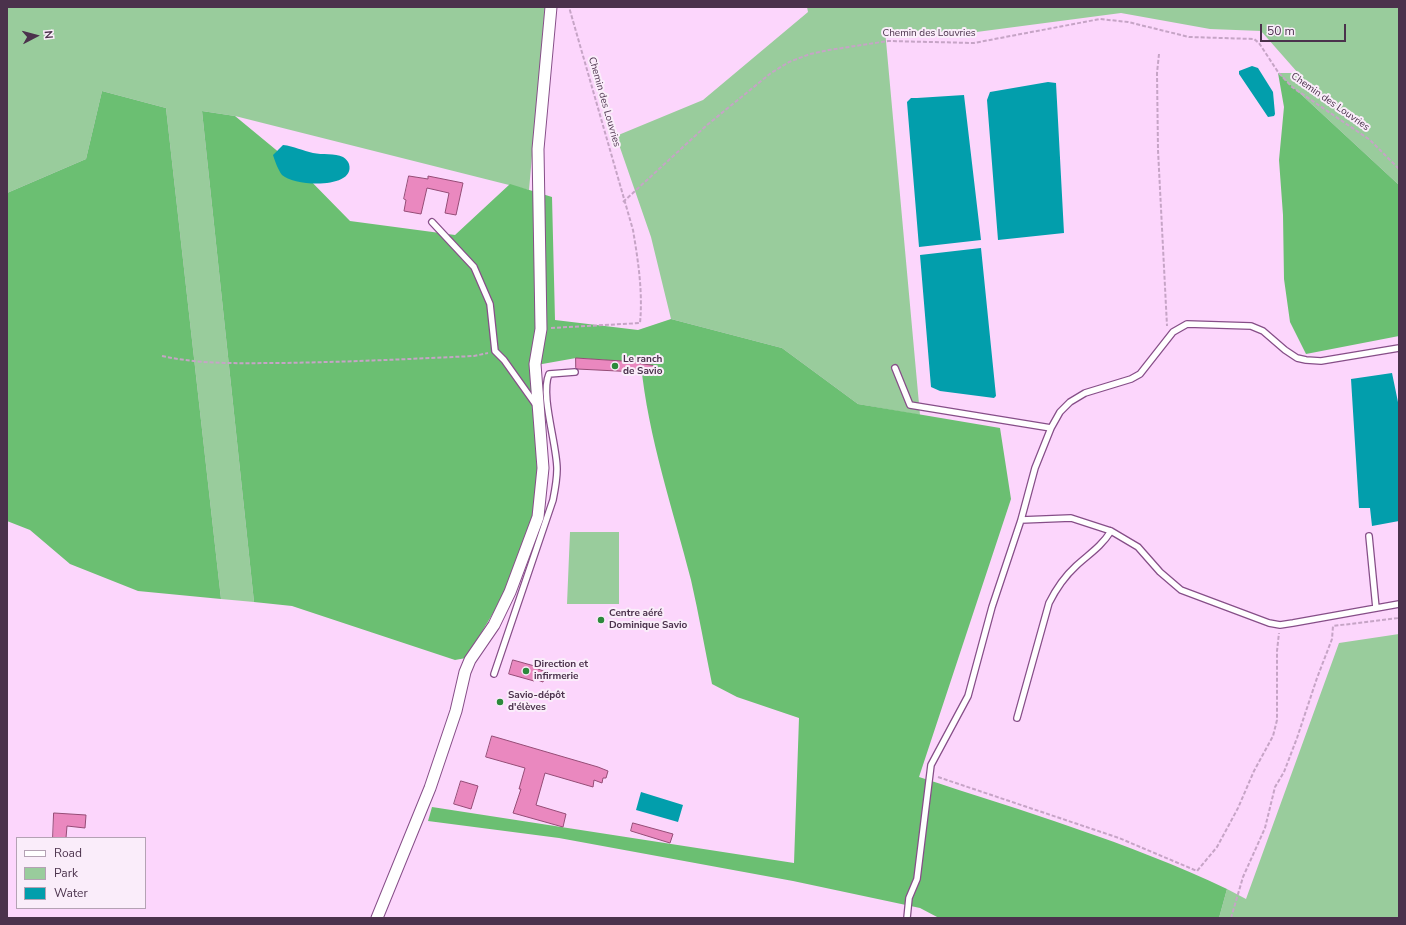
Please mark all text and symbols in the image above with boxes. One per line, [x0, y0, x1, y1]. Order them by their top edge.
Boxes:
north arrow [16, 16, 56, 56]
scale bar [1262, 16, 1348, 42]
text: 50 m [1267, 23, 1295, 39]
street label: Chemin des Louvries [882, 28, 976, 40]
text: N [41, 30, 56, 40]
street label: Chemin des Louvries [585, 56, 623, 148]
street label: Chemin des Louvries [1288, 70, 1372, 134]
place label: Le ranch de Savio [623, 354, 662, 378]
marker: Le ranch de Savio [610, 361, 620, 371]
place label: Centre aéré Dominique Savio [609, 608, 687, 632]
marker: Centre aéré Dominique Savio [596, 615, 606, 625]
place label: Direction et infirmerie [534, 659, 588, 682]
marker: Direction et infirmerie [521, 666, 531, 676]
place label: Savio-dépôt d'élèves [508, 690, 565, 714]
marker: Savio-dépôt d'élèves [495, 697, 505, 707]
legend [16, 837, 146, 909]
text: Road [54, 845, 82, 861]
text: Park [54, 865, 78, 881]
text: Water [54, 885, 88, 901]

